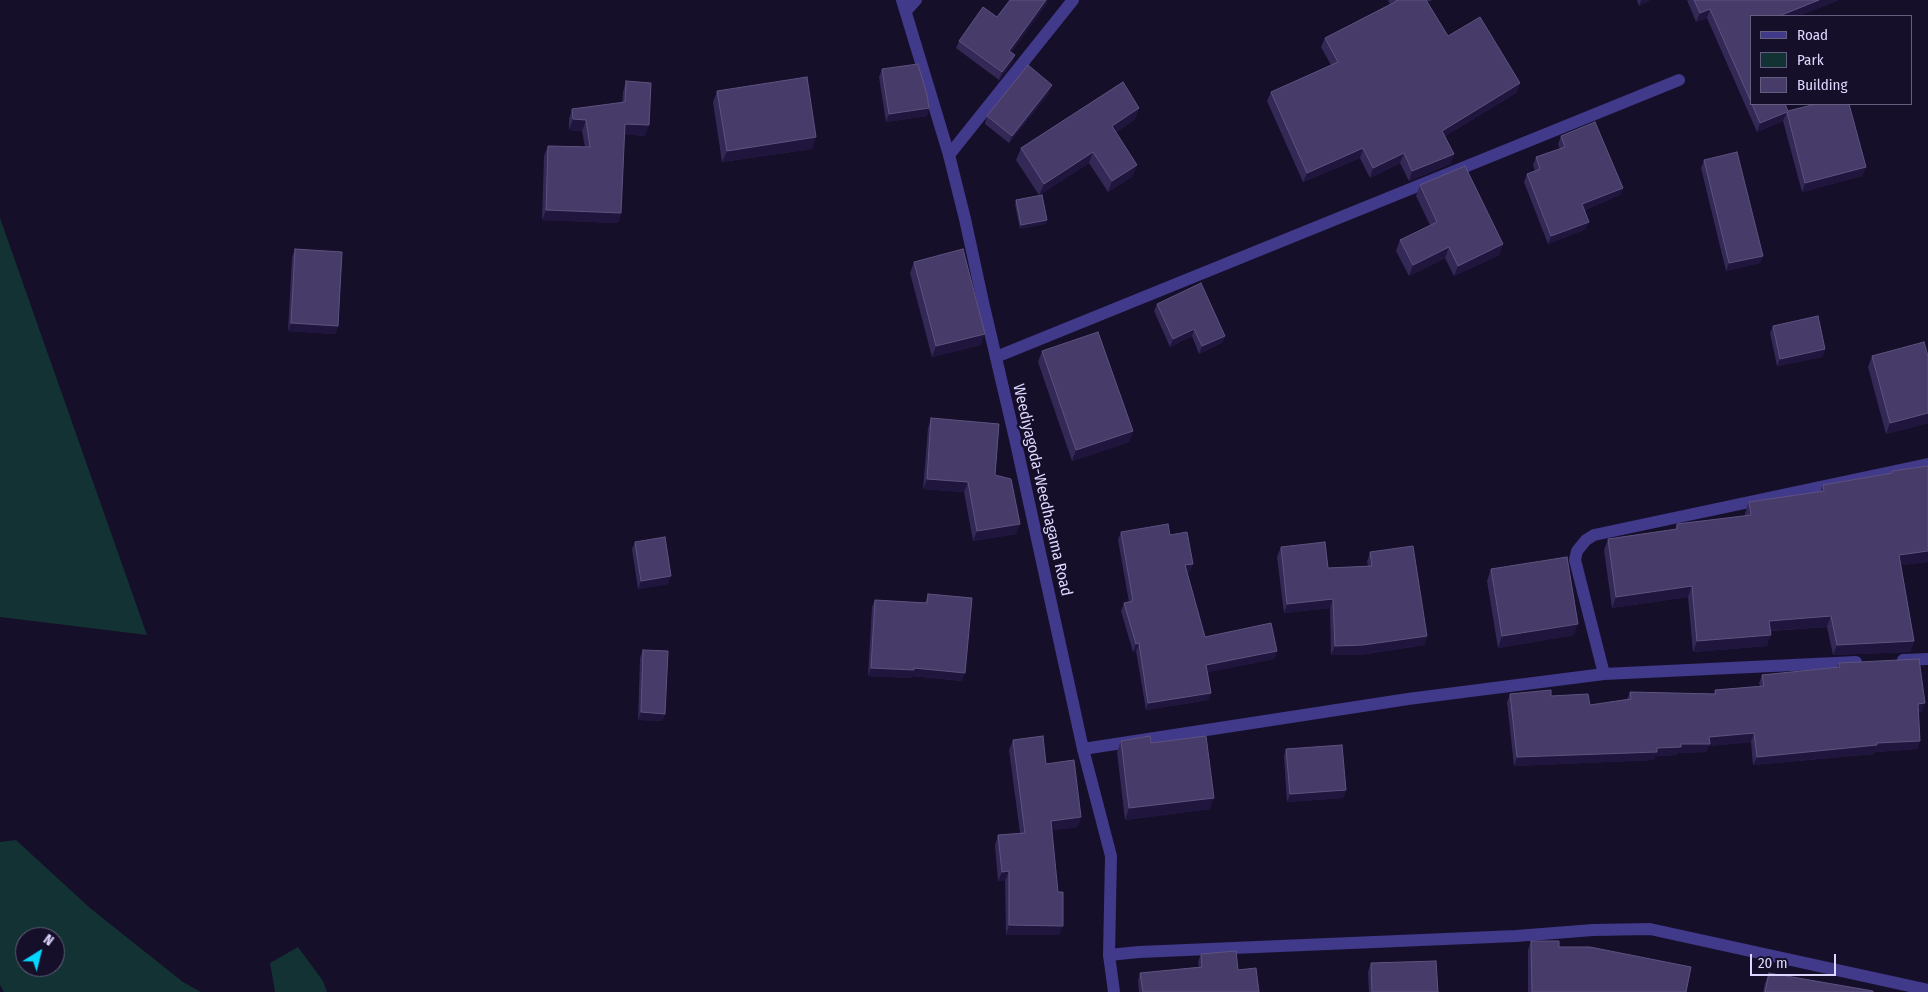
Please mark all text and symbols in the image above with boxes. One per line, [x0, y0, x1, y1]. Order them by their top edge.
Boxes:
legend [1750, 15, 1913, 105]
text: Road [1797, 26, 1828, 44]
text: Park [1797, 51, 1824, 69]
text: Building [1797, 76, 1848, 94]
street label: Weediyagoda-Weedhagama Road [1008, 382, 1076, 598]
north arrow [15, 927, 65, 977]
text: N [40, 931, 57, 950]
scale bar [1753, 944, 1839, 976]
text: 20 m [1758, 954, 1788, 972]

